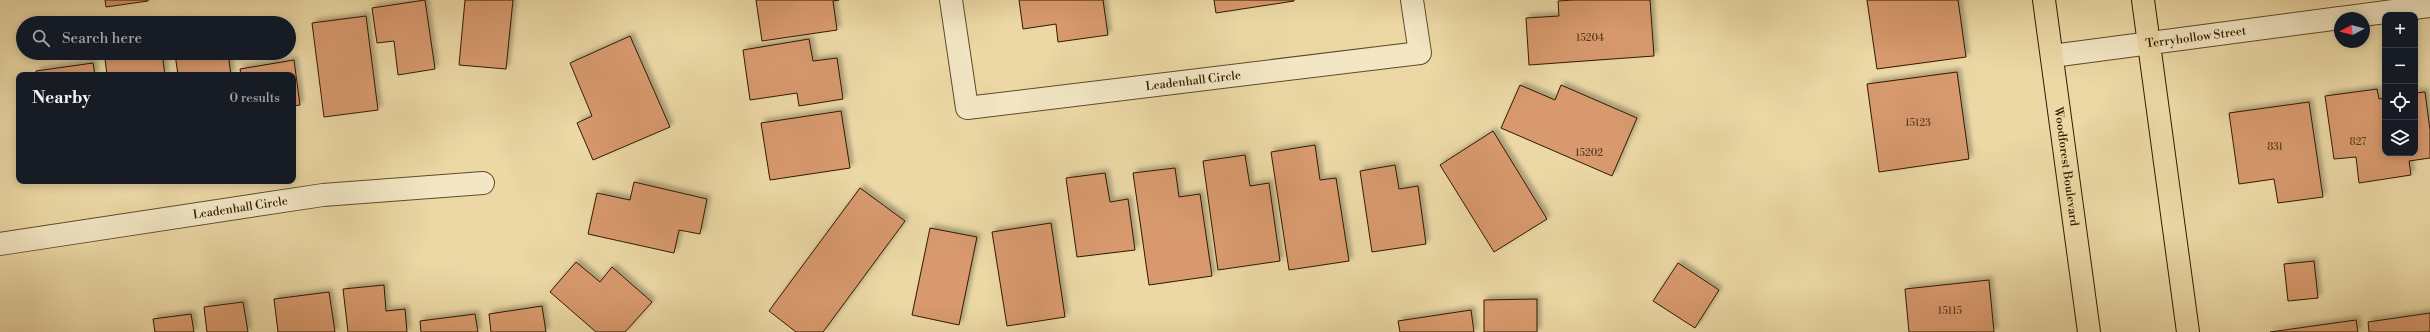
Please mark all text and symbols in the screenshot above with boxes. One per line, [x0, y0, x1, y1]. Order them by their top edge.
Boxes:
north arrow [2334, 12, 2370, 48]
map controls [2382, 12, 2418, 156]
button: + [2382, 12, 2418, 48]
search box [16, 16, 296, 60]
street label: Terryhollow Street [2145, 23, 2248, 52]
icon: search [30, 27, 52, 49]
text: Search here [62, 29, 142, 48]
house number: 15204 [1576, 32, 1604, 44]
button: − [2382, 48, 2418, 84]
street label: Leadenhall Circle [1145, 68, 1242, 94]
button: locate [2382, 84, 2418, 120]
text: Nearby [32, 87, 91, 109]
text: 0 results [229, 90, 280, 106]
street label: Woodforest Boulevard [2050, 105, 2082, 227]
house number: 15123 [1905, 117, 1931, 129]
button: layers [2382, 120, 2418, 156]
house number: 827 [2350, 136, 2366, 148]
house number: 831 [2267, 141, 2284, 153]
house number: 15202 [1575, 147, 1603, 159]
street label: Leadenhall Circle [192, 193, 289, 223]
house number: 15115 [1938, 305, 1963, 317]

